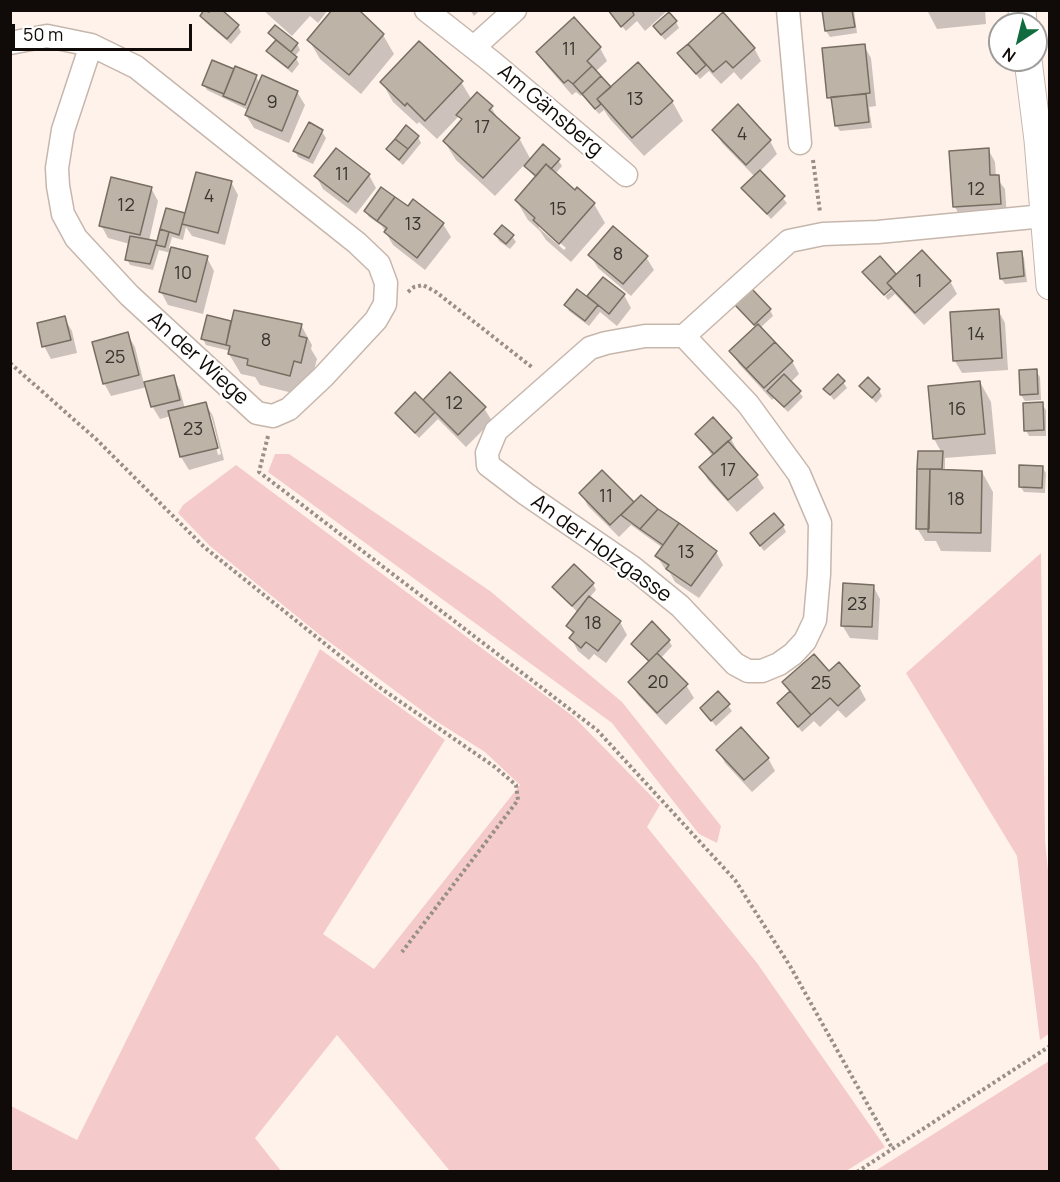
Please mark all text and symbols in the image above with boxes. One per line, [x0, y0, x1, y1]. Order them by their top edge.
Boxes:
scale bar [15, 12, 195, 50]
north arrow [988, 12, 1048, 72]
text: 50 m [23, 22, 63, 46]
house number: 11 [562, 39, 576, 61]
text: N [998, 43, 1020, 67]
street label: Am Gänsberg [492, 60, 608, 162]
house number: 13 [627, 89, 643, 111]
house number: 9 [266, 92, 278, 114]
house number: 17 [474, 117, 490, 139]
house number: 4 [737, 124, 747, 146]
house number: 11 [335, 164, 349, 186]
house number: 12 [967, 179, 985, 201]
house number: 4 [204, 186, 214, 208]
house number: 12 [117, 195, 135, 217]
house number: 15 [549, 199, 567, 221]
house number: 13 [405, 214, 421, 236]
house number: 8 [613, 244, 623, 266]
house number: 10 [174, 263, 192, 285]
house number: 1 [915, 271, 923, 293]
street label: An der Wiege [142, 307, 254, 411]
house number: 14 [967, 324, 985, 346]
house number: 8 [261, 330, 271, 352]
house number: 25 [105, 347, 125, 369]
house number: 12 [445, 393, 463, 415]
house number: 16 [948, 399, 966, 421]
house number: 23 [183, 419, 203, 441]
house number: 17 [720, 460, 736, 482]
house number: 11 [599, 486, 613, 508]
house number: 18 [947, 489, 965, 511]
street label: An der Holzgasse [526, 490, 676, 608]
house number: 13 [678, 542, 694, 564]
house number: 23 [847, 594, 867, 616]
house number: 18 [584, 613, 602, 635]
house number: 20 [647, 672, 669, 694]
house number: 25 [811, 673, 831, 695]

